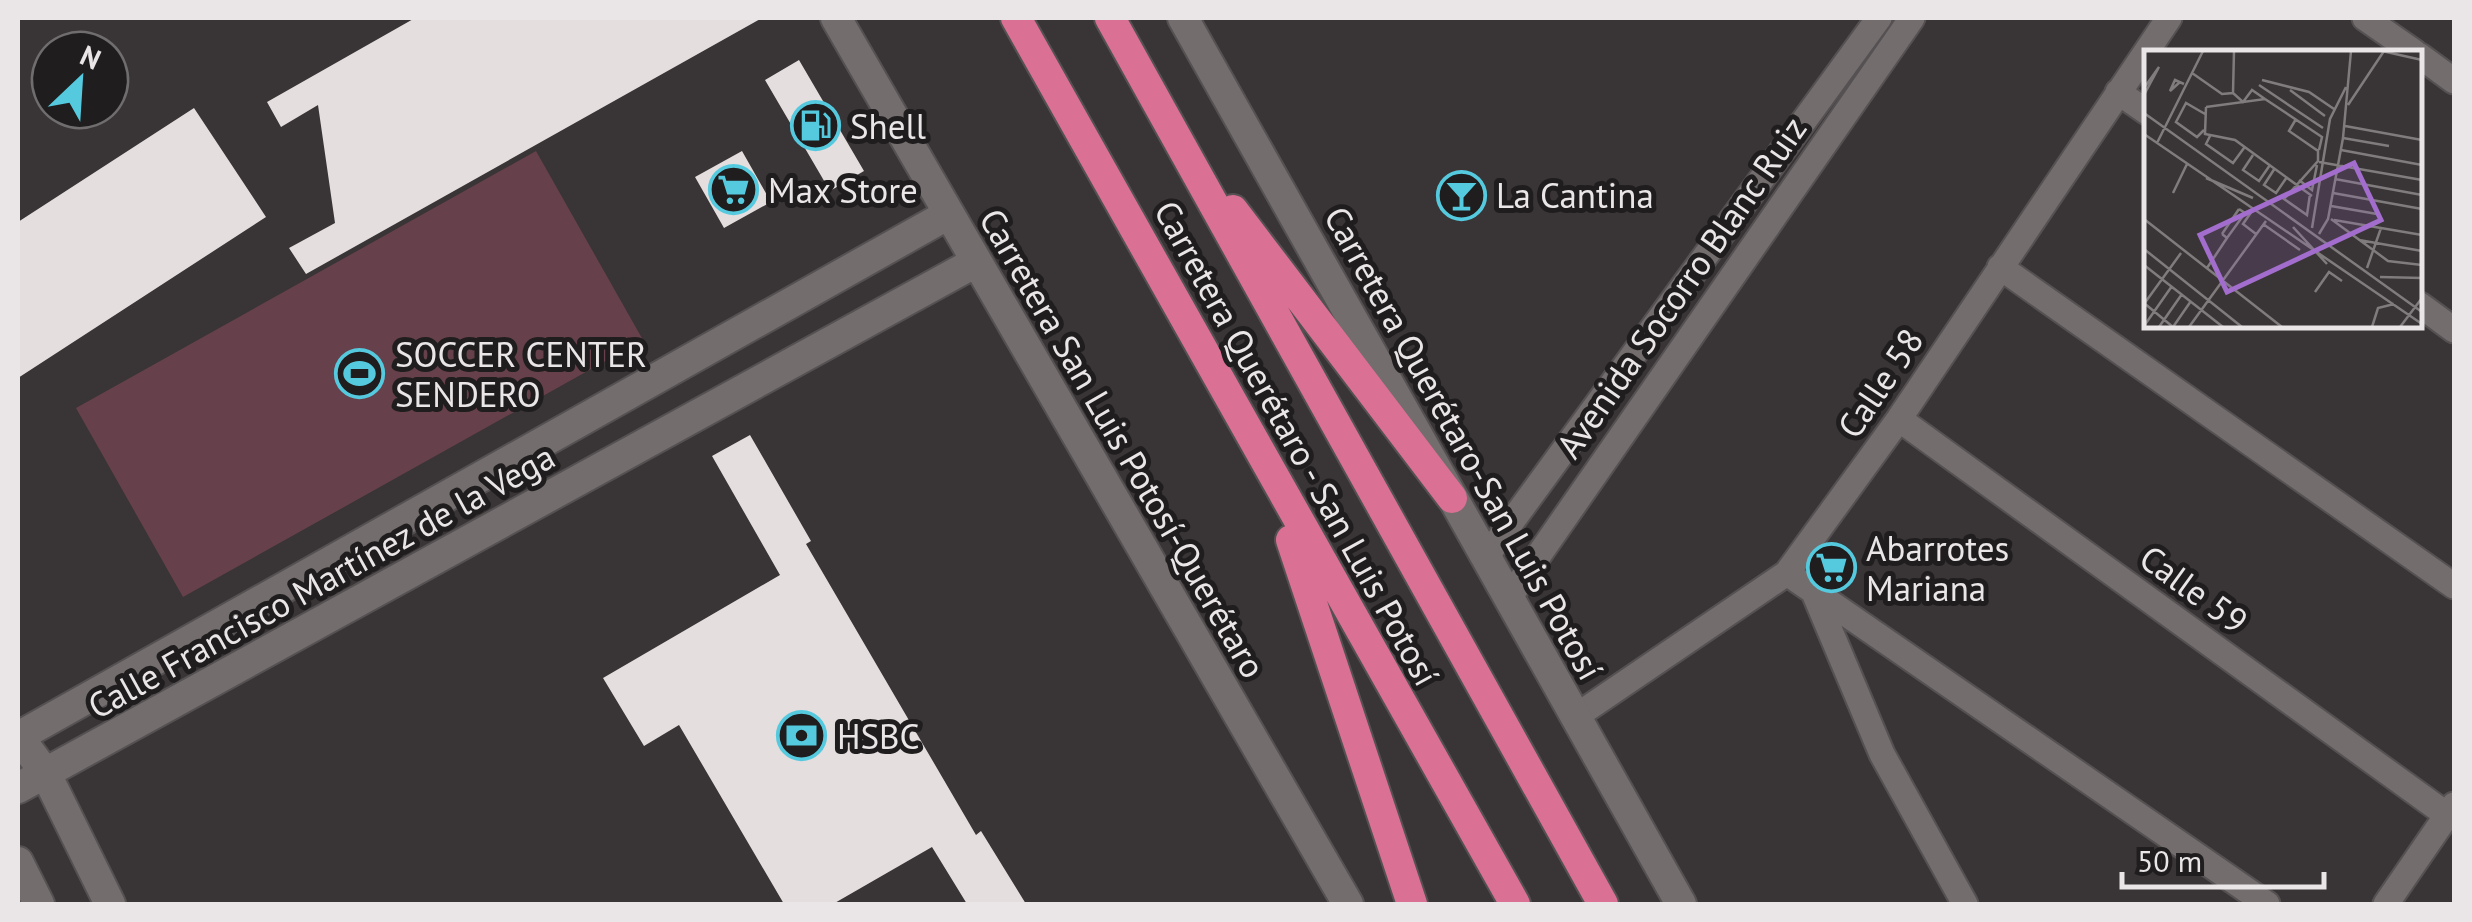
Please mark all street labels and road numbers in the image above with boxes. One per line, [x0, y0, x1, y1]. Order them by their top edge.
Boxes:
street label: Avenida Socorro Blanc Ruiz [1546, 107, 1816, 467]
street label: Carretera Querétaro - San Luis Potosí [1144, 192, 1450, 694]
street label: Carretera Querétaro-San Luis Potosí [1314, 198, 1614, 688]
street label: Carretera San Luis Potosí-Querétaro [969, 200, 1277, 686]
street label: Calle 58 [1827, 319, 1933, 447]
street label: Calle Francisco Martínez de la Vega [79, 433, 563, 729]
street label: Calle 59 [2131, 534, 2257, 644]

